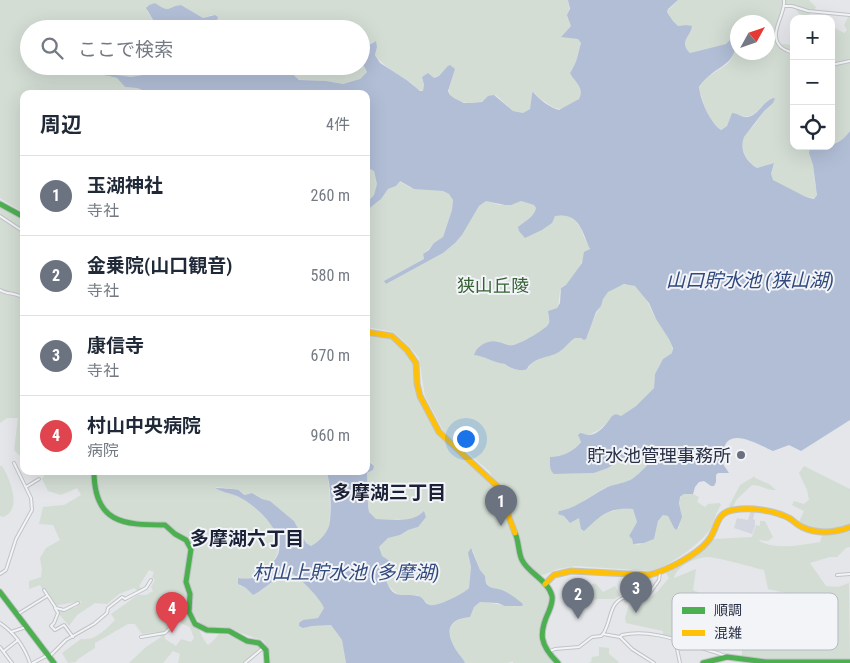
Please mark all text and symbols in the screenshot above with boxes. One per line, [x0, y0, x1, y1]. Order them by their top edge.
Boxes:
north arrow [730, 15, 775, 60]
map controls [790, 15, 835, 150]
button: + [790, 15, 835, 60]
search box [20, 20, 370, 75]
icon: search [38, 34, 66, 62]
text: ここで検索 [78, 38, 173, 61]
button: − [790, 60, 835, 105]
button: locate [790, 105, 835, 150]
text: 周辺 [40, 113, 82, 137]
text: 4件 [326, 115, 350, 134]
text: 玉湖神社 [87, 174, 163, 197]
text: 1 [52, 186, 60, 205]
text: 260 m [311, 186, 350, 205]
text: 寺社 [87, 201, 119, 220]
text: 金乗院(山口観音) [87, 254, 232, 277]
text: 2 [52, 266, 60, 285]
text: 580 m [311, 266, 350, 285]
water label: 山口貯水池 (狭山湖) [666, 269, 834, 292]
park label: 狭山丘陵 [457, 275, 529, 296]
text: 寺社 [87, 281, 119, 300]
text: 康信寺 [87, 334, 144, 357]
text: 3 [52, 346, 60, 365]
text: 670 m [311, 346, 350, 365]
text: 寺社 [87, 361, 119, 380]
text: 村山中央病院 [87, 414, 201, 437]
text: 4 [52, 426, 60, 445]
text: 960 m [311, 426, 350, 445]
your location [453, 426, 479, 452]
text: 病院 [87, 441, 119, 460]
place label: 貯水池管理事務所 [587, 445, 731, 466]
marker: 貯水池管理事務所 [735, 449, 747, 461]
district label: 多摩湖三丁目 [332, 481, 446, 504]
pin: 1 [485, 485, 517, 526]
district label: 多摩湖六丁目 [190, 527, 304, 550]
water label: 村山上貯水池 (多摩湖) [253, 561, 440, 584]
pin: 3 [620, 572, 652, 613]
pin: 2 [562, 578, 594, 619]
pin: 4 [156, 592, 188, 633]
legend [672, 593, 838, 650]
text: 順調 [714, 602, 742, 618]
text: 混雑 [714, 625, 742, 641]

